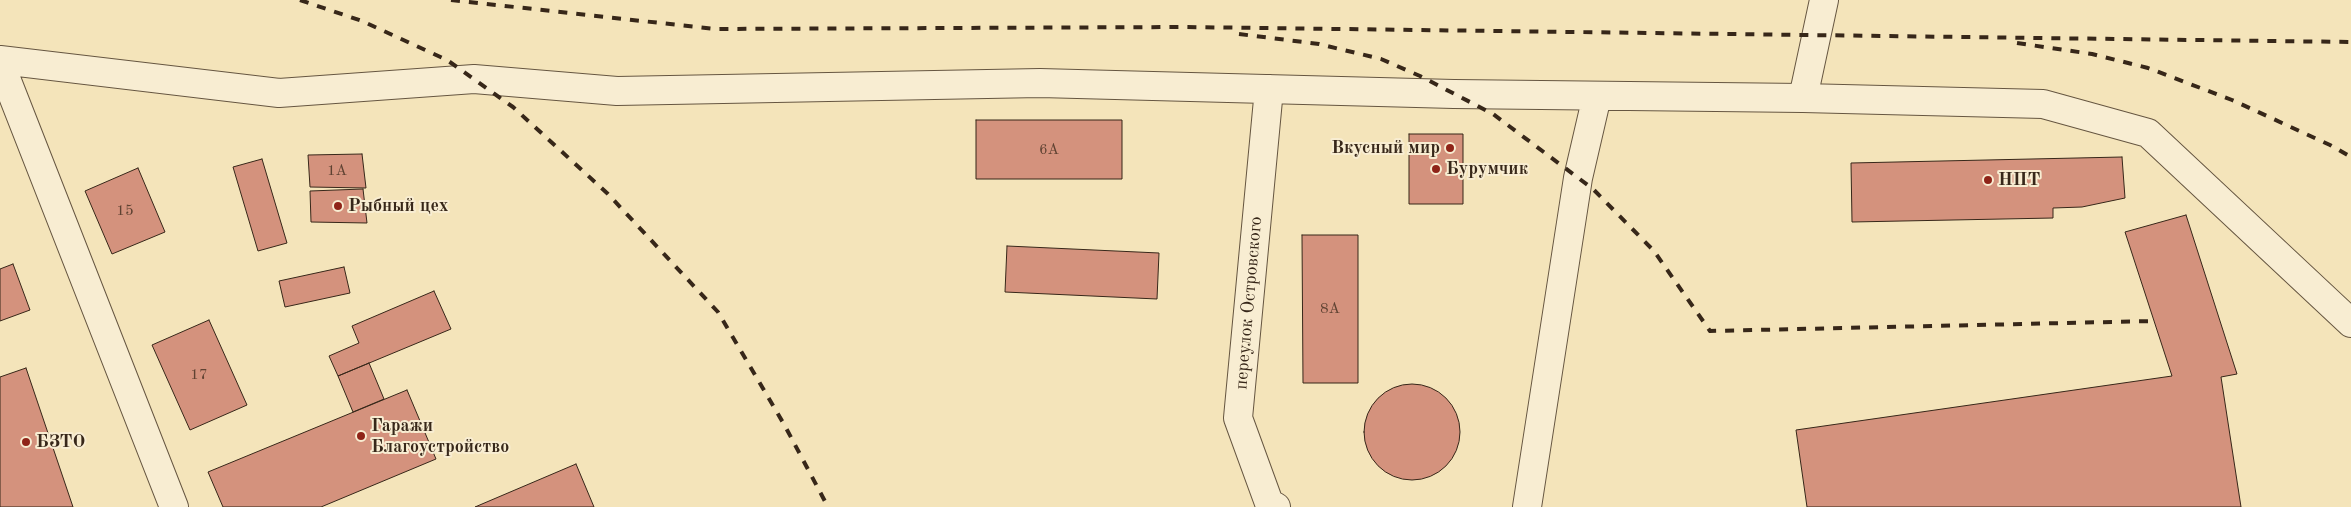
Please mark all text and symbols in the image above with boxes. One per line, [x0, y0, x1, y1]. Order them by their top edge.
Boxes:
place label: Вкусный мир [1331, 137, 1440, 159]
house number: 6А [1039, 141, 1059, 159]
marker: Вкусный мир [1444, 142, 1456, 154]
place label: Бурумчик [1446, 158, 1528, 180]
house number: 1А [327, 162, 347, 180]
marker: Бурумчик [1430, 163, 1442, 175]
place label: НПТ [1998, 169, 2040, 191]
marker: НПТ [1982, 174, 1994, 186]
place label: Рыбный цех [348, 195, 448, 217]
marker: Рыбный цех [332, 200, 344, 212]
house number: 15 [116, 202, 134, 220]
street label: переулок Островского [1231, 215, 1267, 391]
house number: 8А [1320, 300, 1340, 318]
house number: 17 [190, 366, 208, 384]
place label: Гаражи Благоустройство [371, 415, 509, 458]
marker: Гаражи Благоустройство [355, 430, 367, 442]
place label: БЗТО [36, 431, 85, 453]
marker: БЗТО [20, 436, 32, 448]

